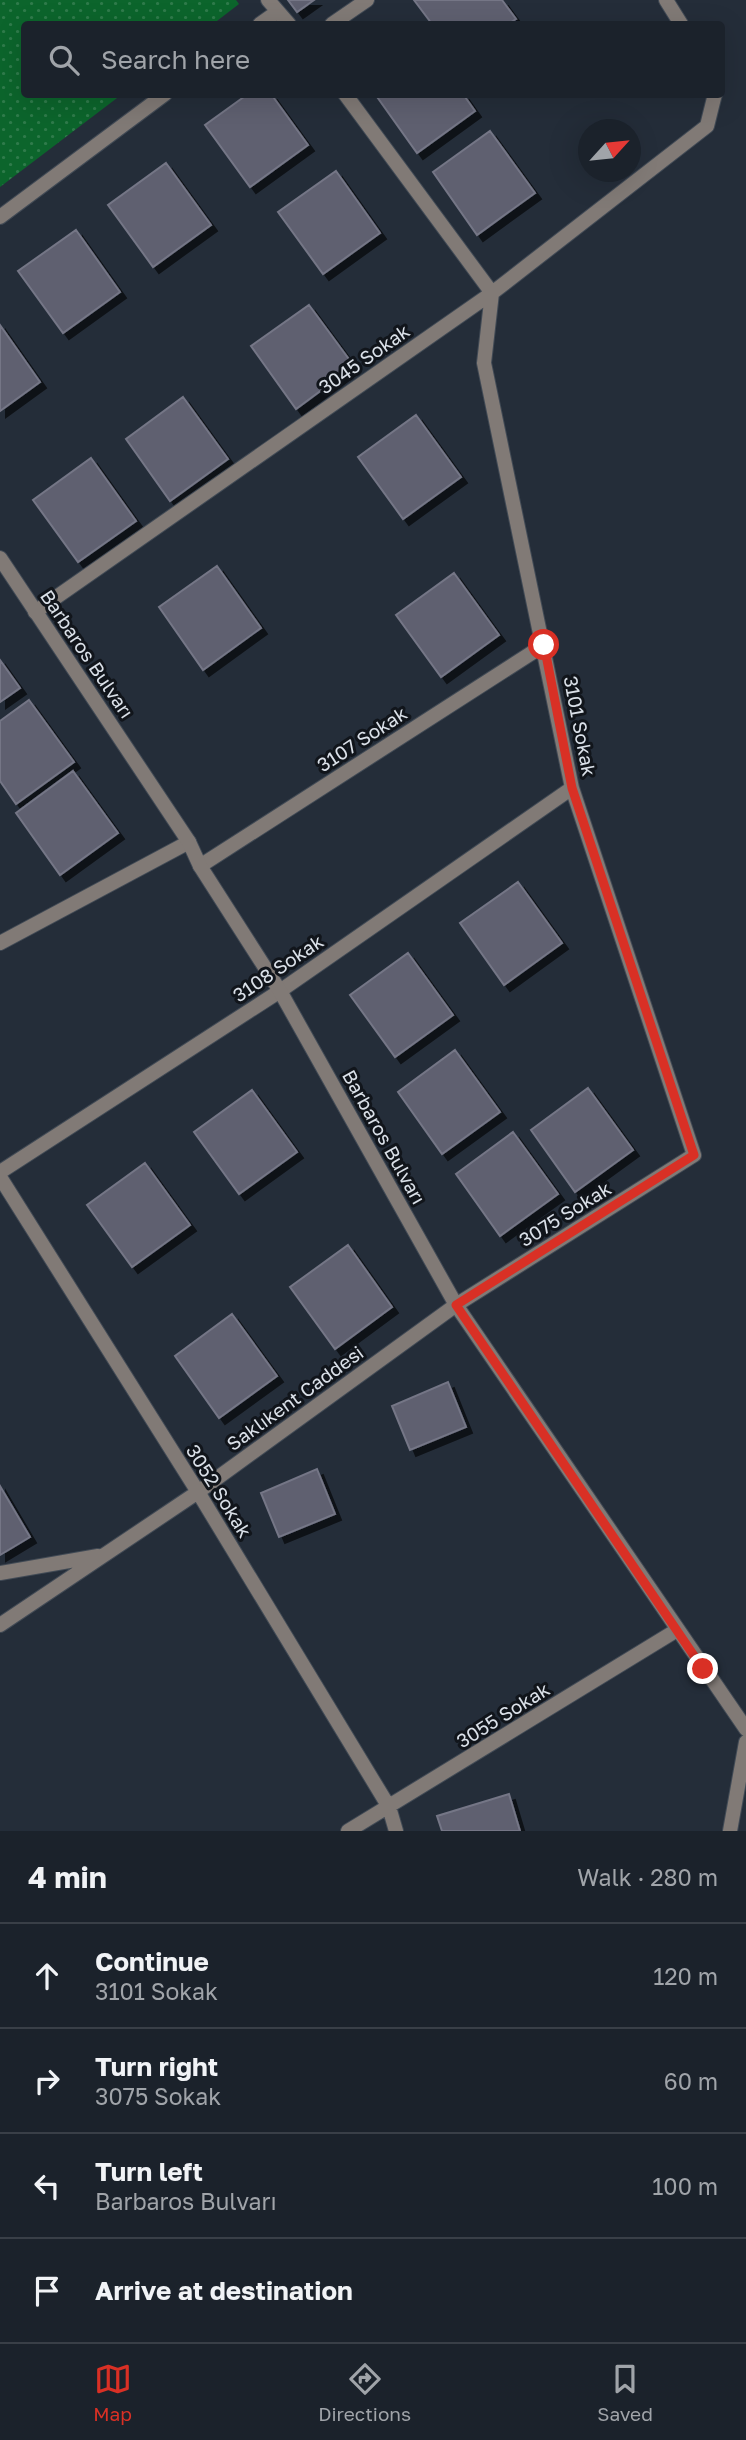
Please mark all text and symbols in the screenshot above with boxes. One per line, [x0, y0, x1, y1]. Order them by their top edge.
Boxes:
search box [21, 21, 725, 98]
icon: search [45, 41, 83, 79]
text: Search here [101, 44, 250, 75]
north arrow [578, 119, 641, 182]
street label: 3045 Sokak [314, 319, 414, 398]
street label: Barbaros Bulvarı [36, 585, 139, 722]
route start [528, 629, 559, 660]
street label: 3101 Sokak [560, 674, 602, 778]
street label: 3107 Sokak [312, 701, 411, 776]
street label: 3108 Sokak [228, 929, 327, 1006]
street label: Barbaros Bulvarı [338, 1066, 431, 1208]
street label: 3075 Sokak [514, 1176, 615, 1251]
street label: Saklıkent Caddesi [222, 1340, 367, 1455]
street label: 3052 Sokak [182, 1440, 257, 1542]
route end [687, 1653, 718, 1684]
street label: 3055 Sokak [452, 1677, 554, 1752]
text: 4 min [28, 1859, 107, 1895]
text: Walk · 280 m [577, 1863, 718, 1891]
text: Continue [95, 1946, 209, 1977]
icon: ahead [28, 1957, 66, 1995]
text: 120 m [653, 1962, 718, 1990]
text: 3101 Sokak [95, 1977, 218, 2005]
text: Turn right [95, 2051, 218, 2082]
icon: right [28, 2062, 66, 2100]
text: 60 m [664, 2067, 718, 2095]
text: 3075 Sokak [95, 2082, 221, 2110]
text: Turn left [95, 2156, 203, 2187]
icon: left [28, 2167, 66, 2205]
text: 100 m [652, 2172, 718, 2200]
text: Barbaros Bulvarı [95, 2187, 277, 2215]
icon: arrive [28, 2272, 66, 2310]
text: Arrive at destination [95, 2275, 353, 2306]
tab: Map [93, 2360, 132, 2425]
tab: Directions [318, 2360, 411, 2425]
tab: Saved [597, 2360, 653, 2425]

